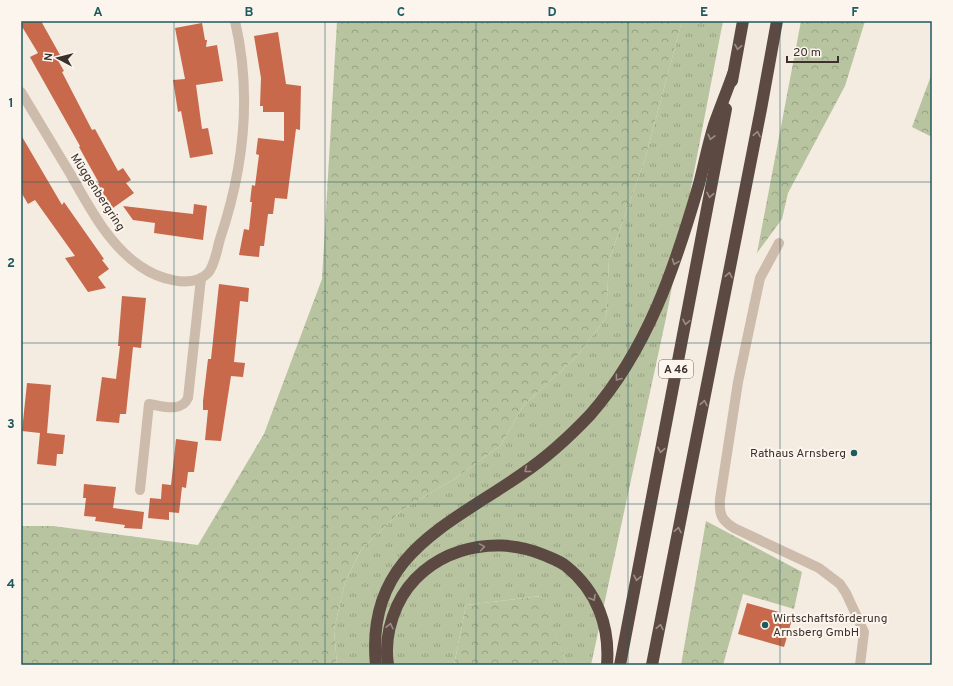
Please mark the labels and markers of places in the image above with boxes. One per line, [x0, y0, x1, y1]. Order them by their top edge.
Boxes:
place label: Rathaus Arnsberg [750, 446, 846, 462]
marker: Rathaus Arnsberg [849, 448, 859, 458]
place label: Wirtschaftsförderung Arnsberg GmbH [773, 611, 888, 641]
marker: Wirtschaftsförderung Arnsberg GmbH [760, 620, 770, 630]

